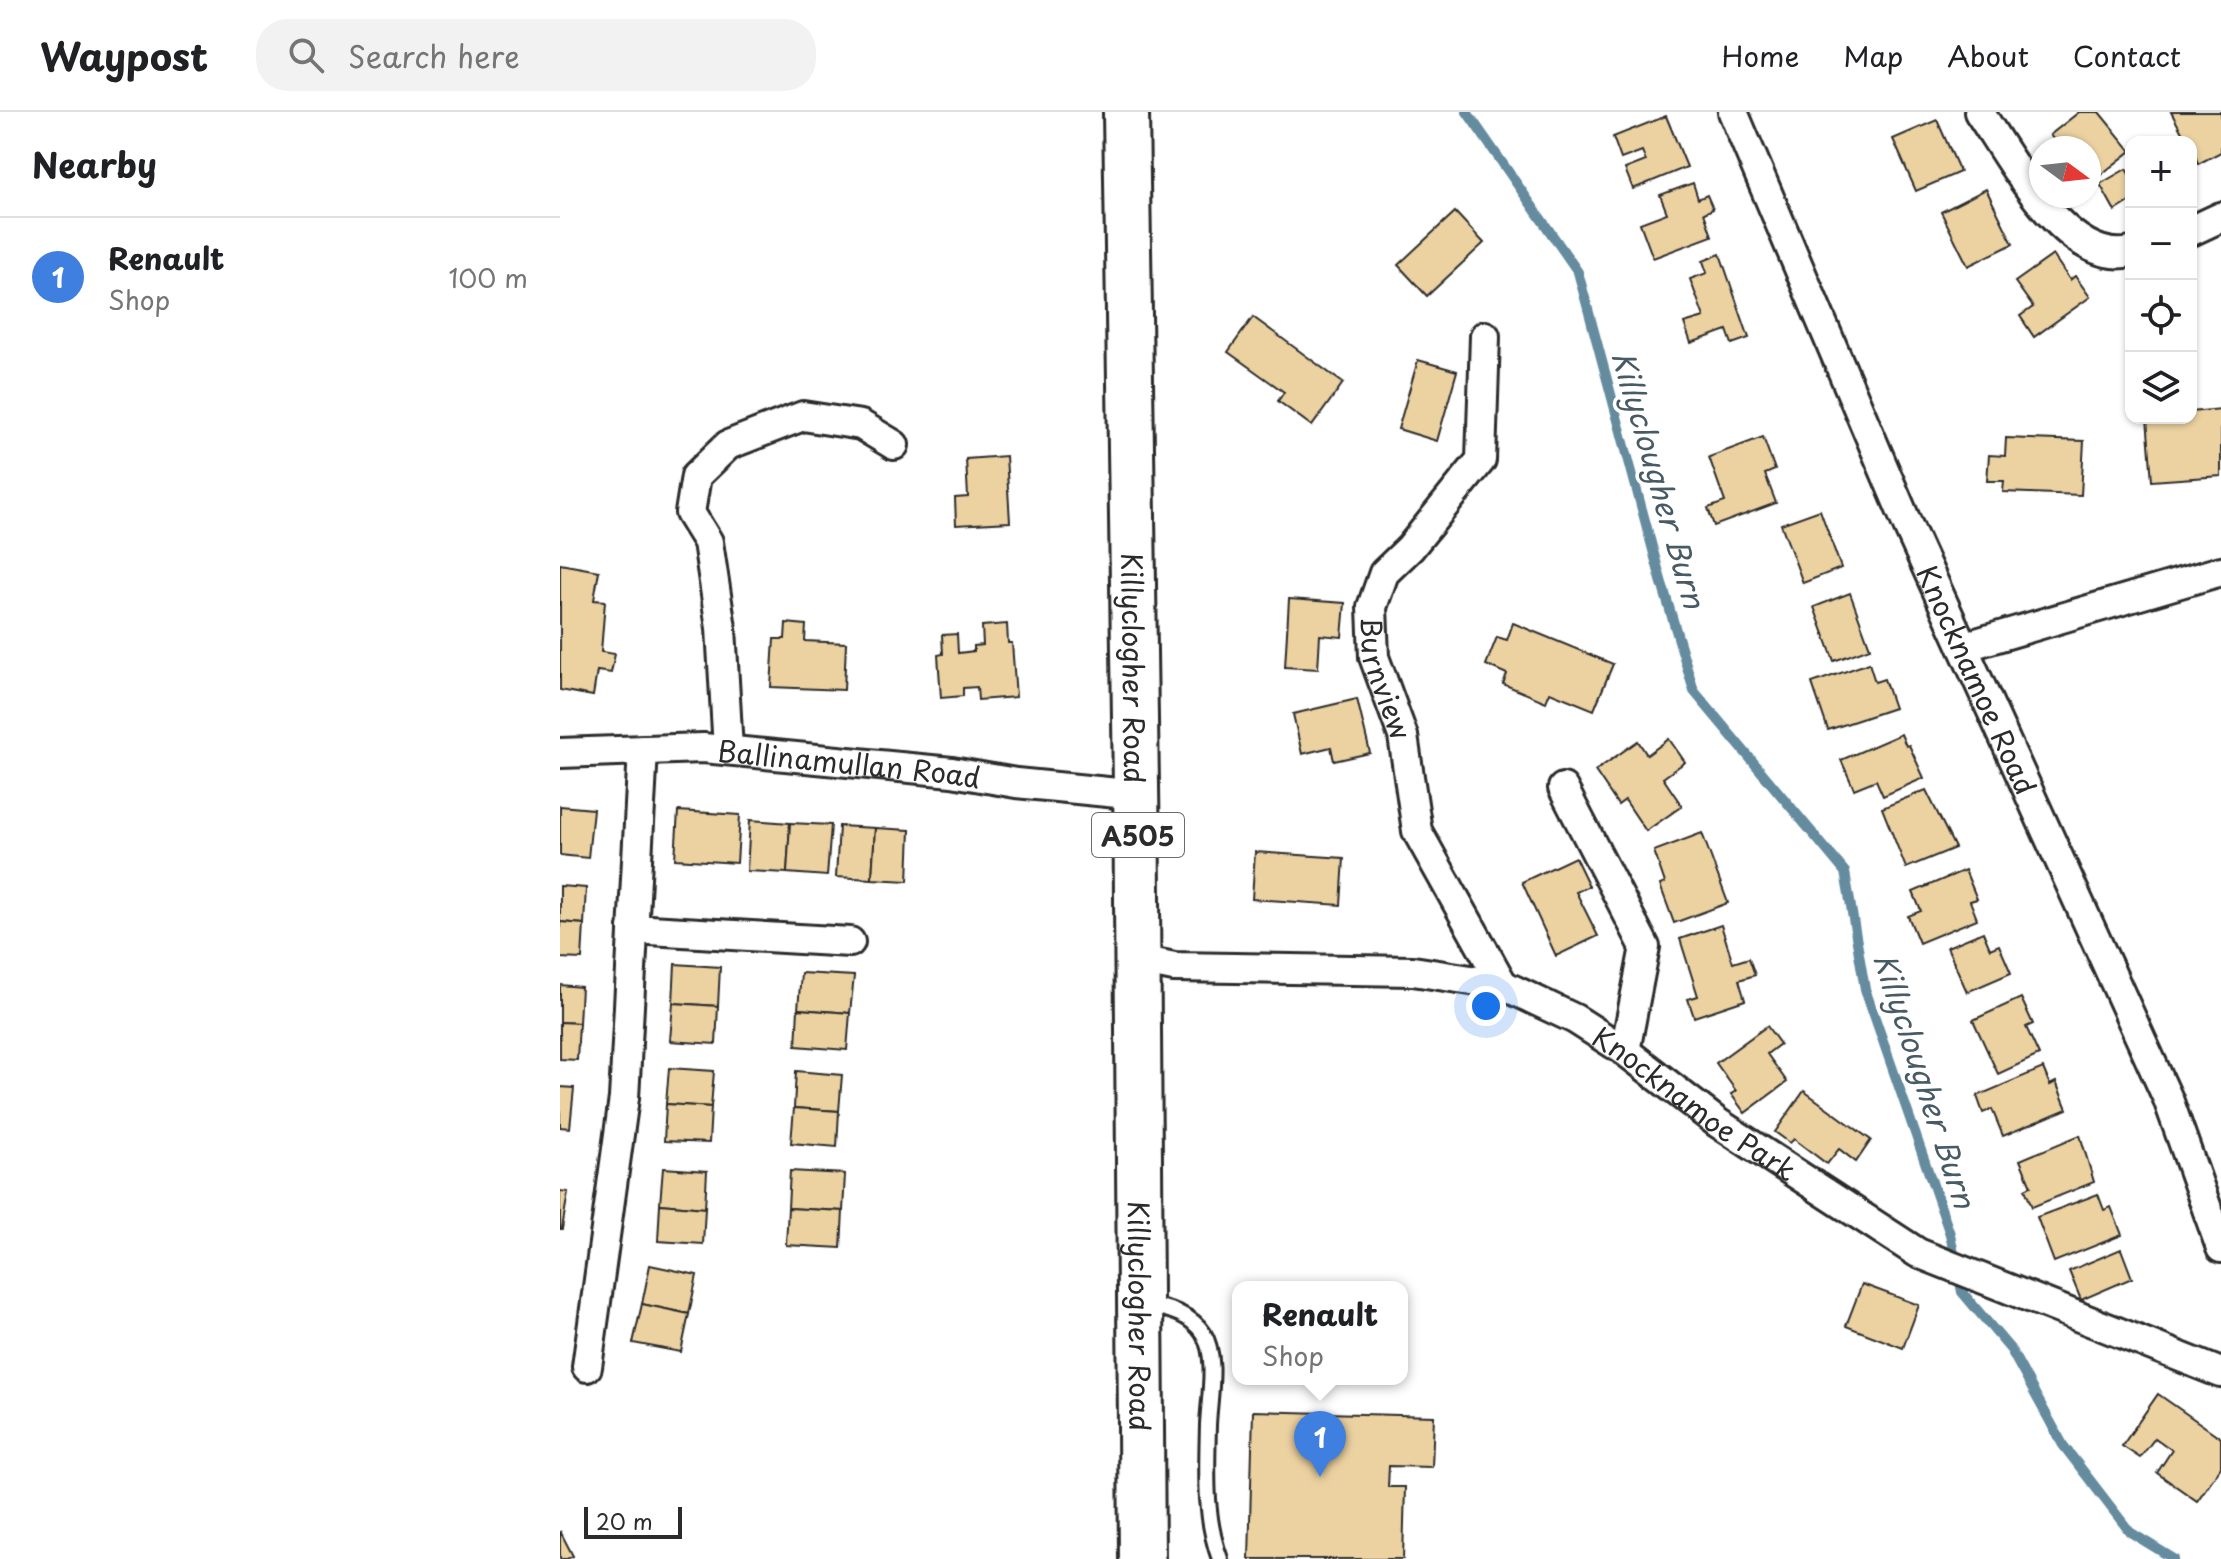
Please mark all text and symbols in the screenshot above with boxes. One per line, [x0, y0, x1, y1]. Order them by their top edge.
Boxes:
search box [256, 19, 816, 91]
text: Waypost [40, 27, 208, 84]
icon: search [284, 33, 328, 77]
text: Search here [348, 33, 520, 78]
text: Home [1721, 34, 1799, 77]
text: Map [1843, 34, 1903, 77]
text: About [1947, 34, 2029, 77]
text: Contact [2073, 34, 2181, 77]
north arrow [2029, 136, 2101, 208]
map controls [2125, 136, 2197, 424]
button: + [2125, 136, 2197, 208]
text: Nearby [32, 138, 157, 190]
button: − [2125, 208, 2197, 280]
text: Renault [108, 235, 225, 280]
text: 1 [52, 258, 64, 297]
text: 100 m [448, 258, 528, 297]
text: Shop [108, 280, 170, 319]
button: locate [2125, 280, 2197, 352]
water label: Killyclougher Burn [1602, 345, 1719, 614]
button: layers [2125, 352, 2197, 424]
street label: Killyclogher Road [1112, 552, 1158, 784]
street label: Knocknamoe Road [1907, 558, 2048, 801]
street label: Burnview [1351, 616, 1424, 745]
street label: Ballinamullan Road [716, 728, 984, 798]
road number: A505 [1092, 813, 1184, 857]
water label: Killyclougher Burn [1863, 947, 1989, 1215]
your location [1466, 986, 1506, 1026]
street label: Knocknamoe Park [1585, 1014, 1806, 1191]
street label: Killyclogher Road [1118, 1200, 1163, 1432]
popup [1232, 1281, 1408, 1385]
text: Renault [1262, 1291, 1378, 1336]
text: Shop [1262, 1336, 1324, 1375]
pin: 1 [1294, 1411, 1346, 1477]
scale bar [584, 1503, 682, 1539]
text: 20 m [596, 1504, 653, 1537]

